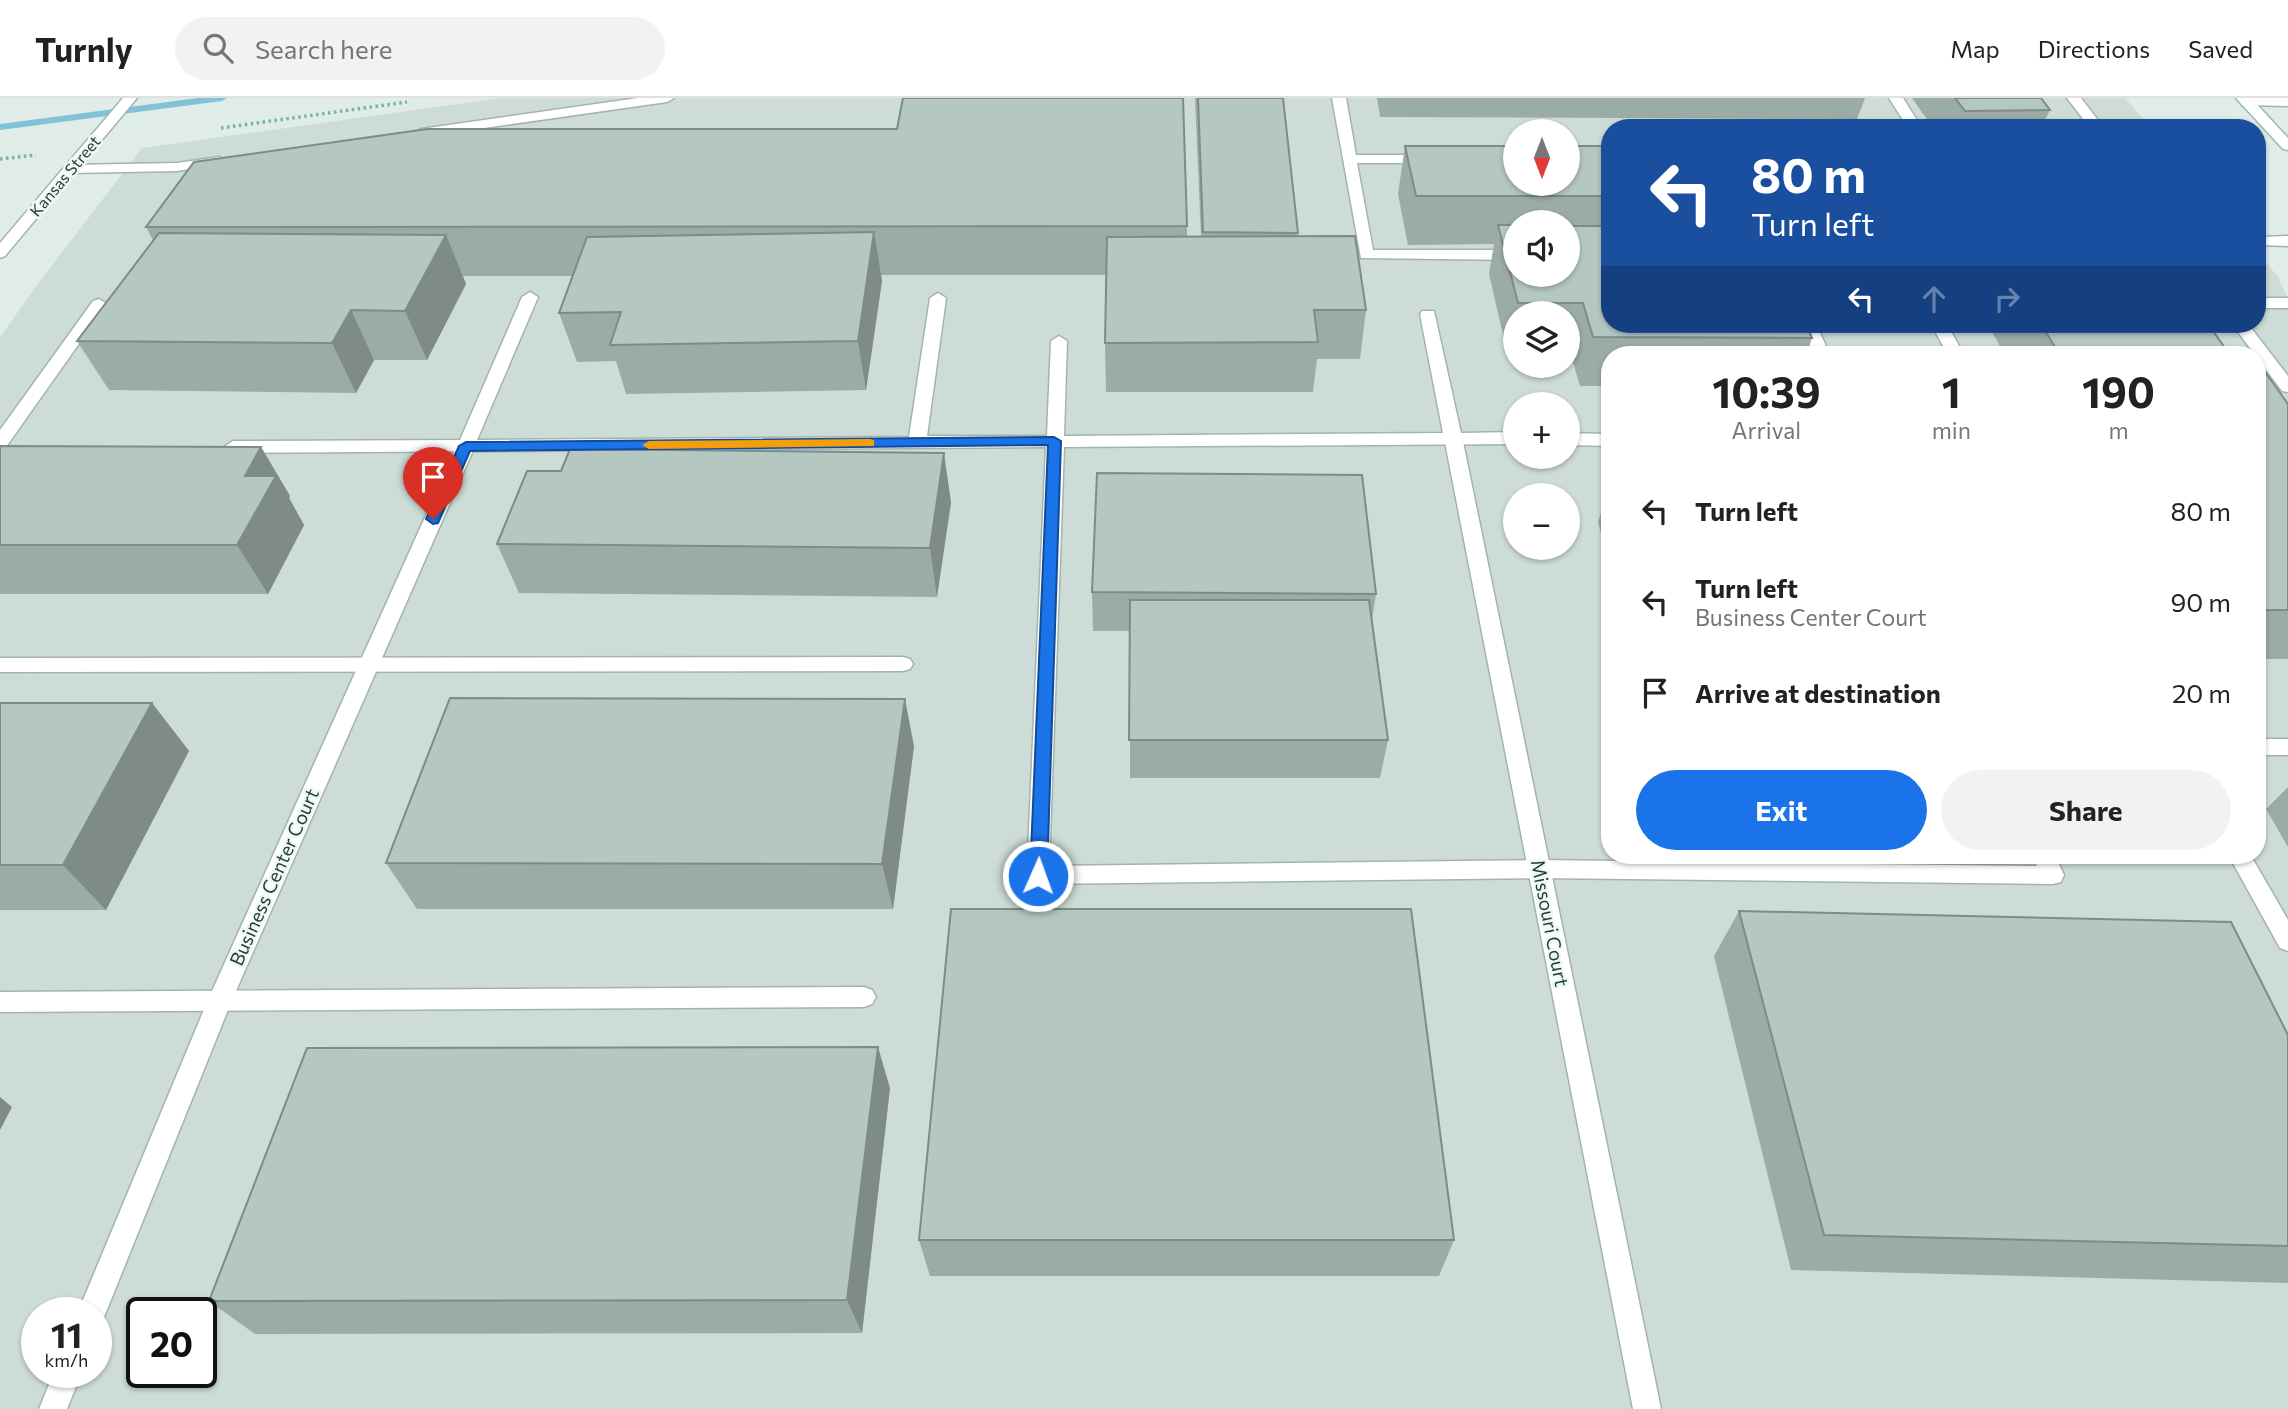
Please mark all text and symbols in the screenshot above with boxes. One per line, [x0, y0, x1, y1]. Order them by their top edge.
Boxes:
search box [175, 17, 665, 80]
text: Turnly [35, 28, 133, 69]
icon: search [199, 29, 237, 67]
text: Search here [255, 33, 392, 64]
text: Map [1950, 34, 2000, 63]
text: Directions [2038, 34, 2150, 63]
text: Saved [2188, 34, 2253, 63]
north arrow [1503, 119, 1580, 196]
map controls [1503, 119, 1580, 560]
street label: Kansas Street [25, 131, 104, 220]
text: 80 m [1751, 143, 1866, 203]
icon: left [1636, 147, 1727, 238]
text: Turn left [1751, 203, 1875, 243]
button: sound [1503, 210, 1580, 287]
icon: left [1842, 280, 1880, 318]
icon: ahead [1915, 280, 1953, 318]
icon: right [1988, 280, 2026, 318]
button: layers [1503, 301, 1580, 378]
text: 10:39 [1712, 365, 1821, 417]
text: 1 [1942, 365, 1961, 417]
text: 190 [2082, 365, 2155, 417]
button: + [1503, 392, 1580, 469]
text: Arrival [1732, 416, 1801, 444]
text: min [1932, 416, 1971, 444]
text: m [2108, 416, 2128, 444]
pin [403, 447, 463, 519]
icon: arrive [414, 458, 452, 496]
button: − [1503, 483, 1580, 560]
icon: left [1636, 492, 1674, 530]
text: Turn left [1695, 495, 1798, 526]
text: 80 m [2171, 495, 2231, 526]
text: Turn left [1695, 572, 1798, 603]
icon: left [1636, 583, 1674, 621]
text: 90 m [2171, 586, 2231, 617]
text: Business Center Court [1695, 603, 1927, 631]
icon: arrive [1636, 674, 1674, 712]
text: Arrive at destination [1695, 677, 1941, 708]
text: 20 m [2172, 677, 2231, 708]
button: Exit [1636, 770, 1927, 850]
button: Share [1941, 770, 2231, 850]
street label: Business Center Court [224, 785, 323, 969]
position arrow [1001, 839, 1075, 913]
street label: Missouri Court [1527, 858, 1574, 989]
speed limit sign: 20 [126, 1297, 217, 1388]
text: 11 [51, 1312, 82, 1355]
text: km/h [45, 1349, 88, 1371]

